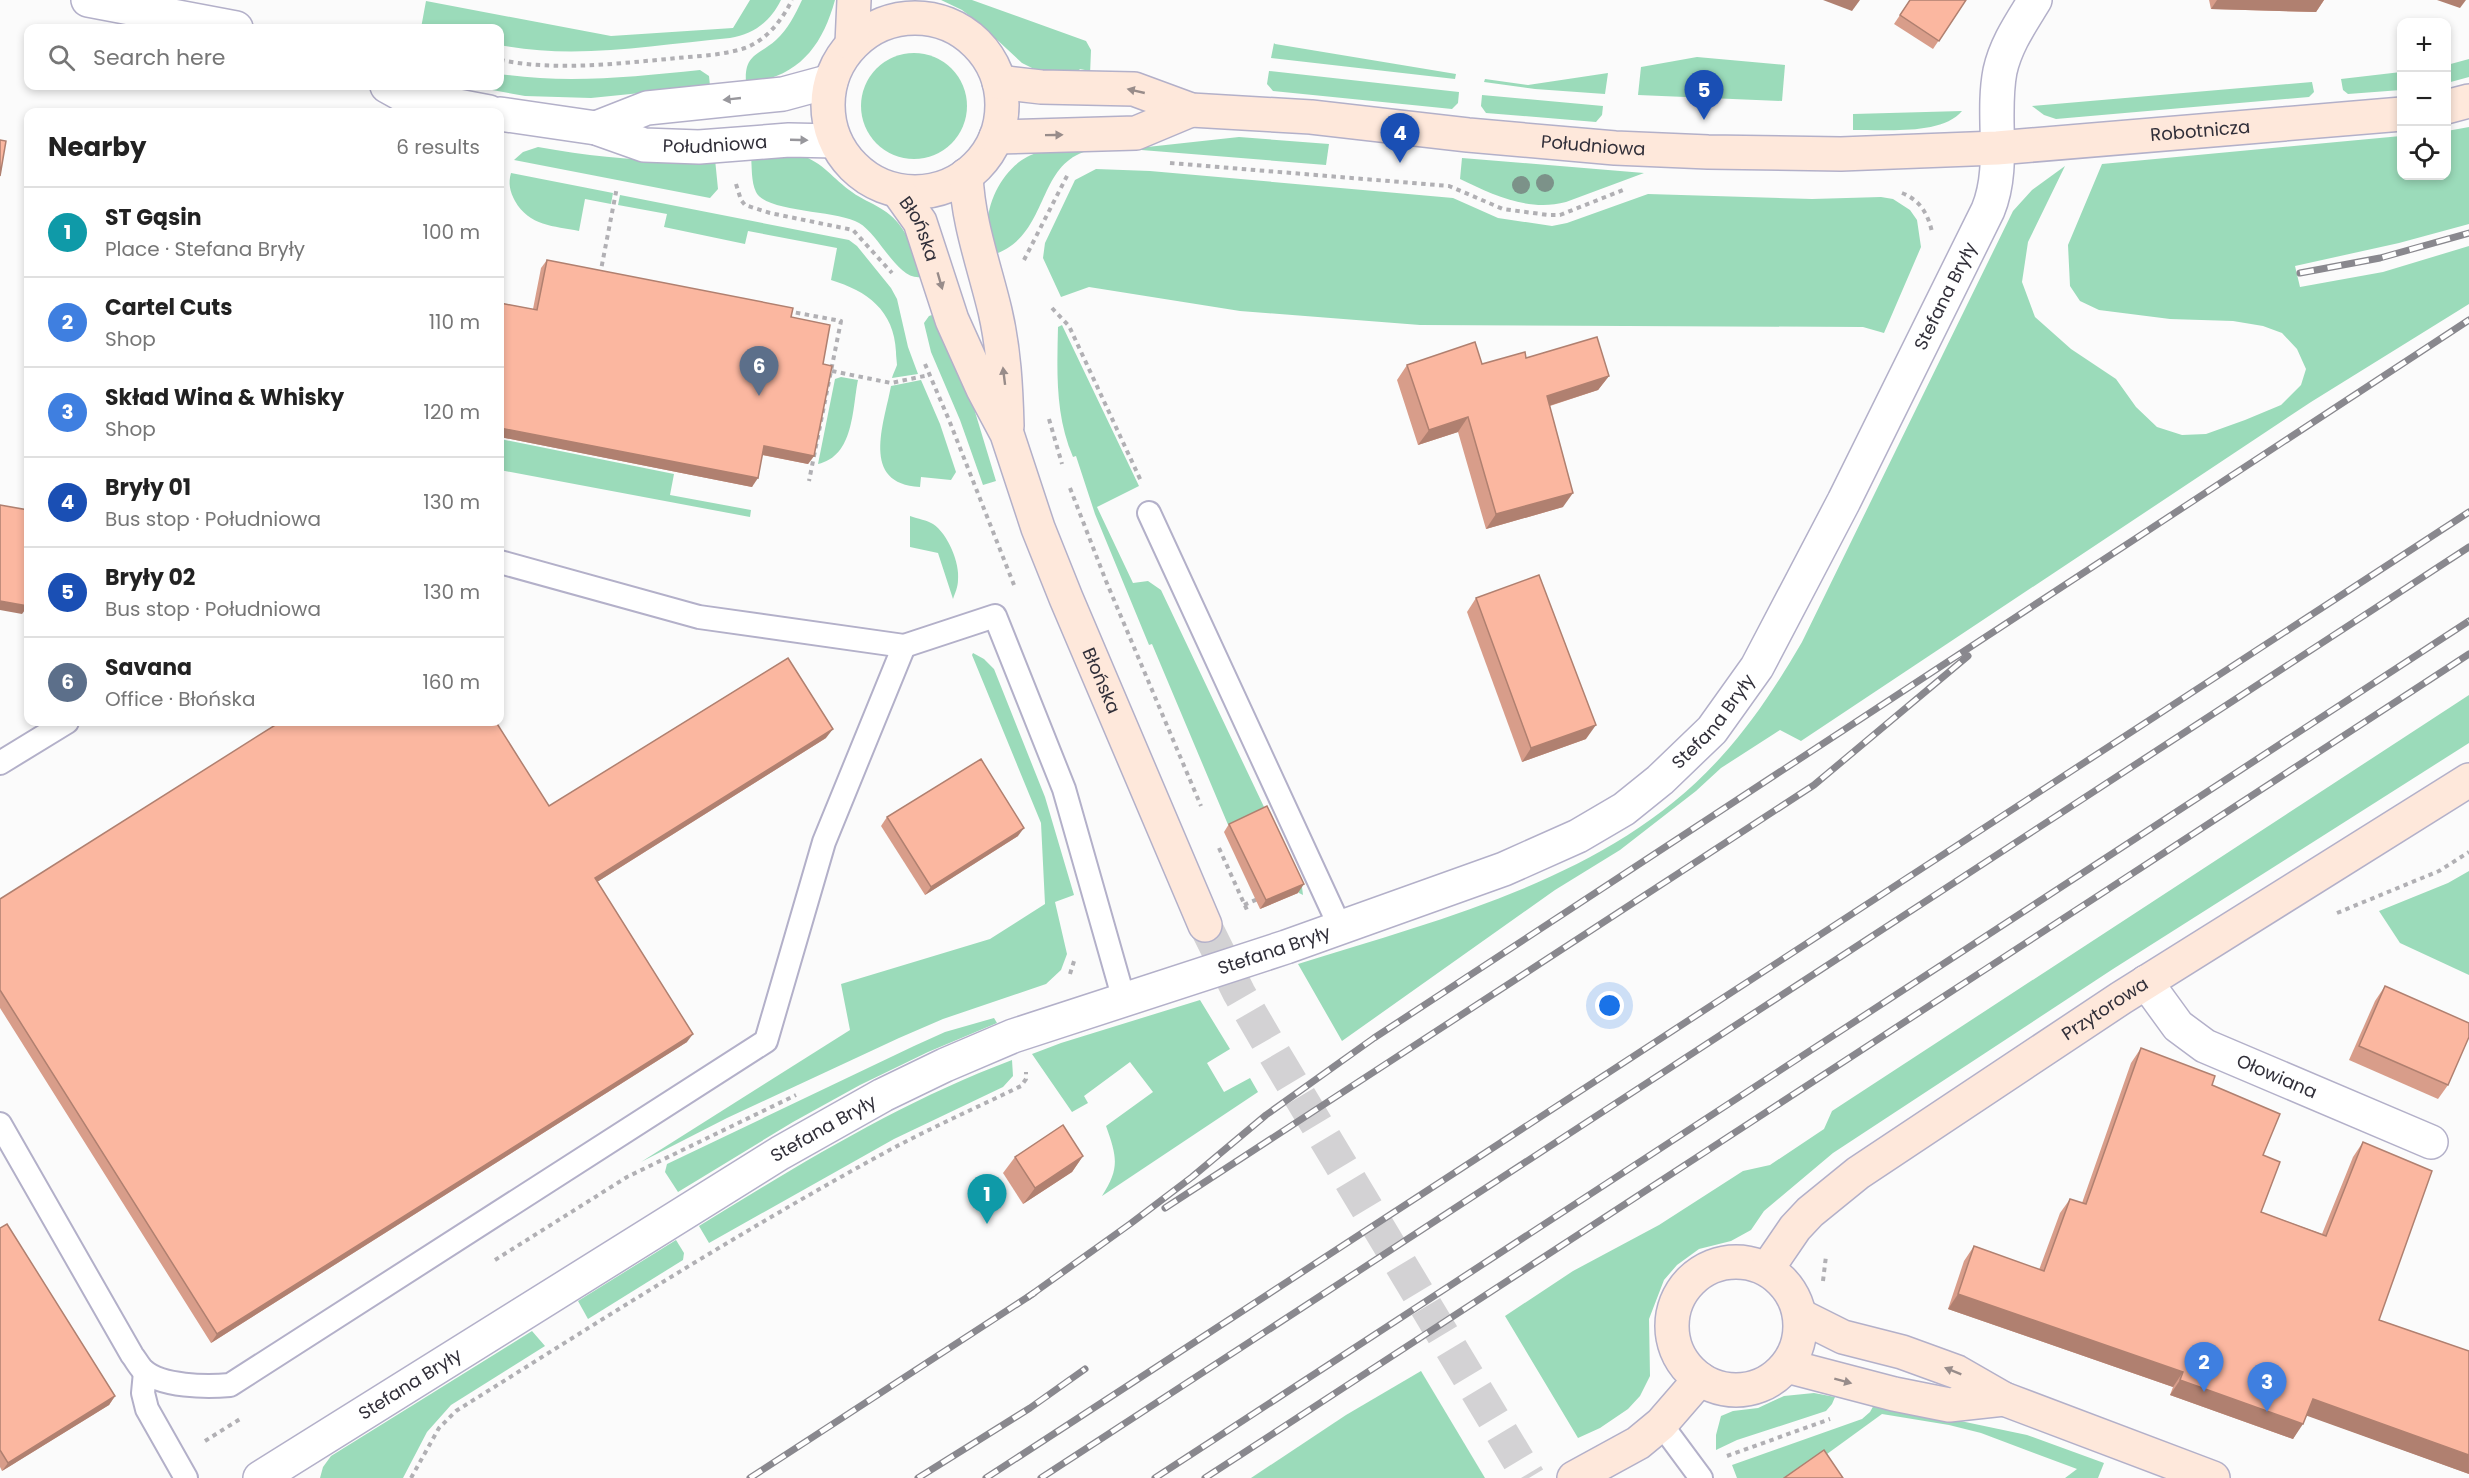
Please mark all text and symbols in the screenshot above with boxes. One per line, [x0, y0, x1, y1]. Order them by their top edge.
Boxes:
map controls [2397, 18, 2451, 180]
button: + [2397, 18, 2451, 72]
search box [24, 24, 504, 90]
icon: search [45, 41, 78, 74]
text: Search here [93, 42, 226, 73]
pin: 5 [1684, 70, 1724, 120]
button: − [2397, 72, 2451, 126]
one-way arrow [1126, 86, 1145, 95]
one-way arrow [723, 94, 742, 104]
pin: 4 [1380, 114, 1420, 163]
street label: Robotnicza [2149, 114, 2251, 147]
button: locate [2397, 126, 2451, 180]
text: Nearby [48, 129, 146, 165]
street label: Południowa [662, 129, 768, 159]
street label: Południowa [1540, 129, 1646, 161]
one-way arrow [1045, 130, 1064, 140]
text: 6 results [396, 133, 480, 161]
one-way arrow [789, 135, 808, 145]
street label: Błońska [894, 191, 945, 264]
text: ST Gąsin [105, 202, 202, 233]
text: 1 [64, 218, 71, 246]
text: 100 m [423, 218, 480, 246]
text: Place · Stefana Bryły [105, 235, 305, 263]
street label: Stefana Bryły [1908, 238, 1982, 354]
one-way arrow [936, 272, 945, 290]
text: Cartel Cuts [105, 292, 233, 323]
text: 2 [62, 308, 73, 336]
text: 110 m [429, 308, 480, 336]
text: Shop [105, 325, 156, 353]
pin: 6 [740, 346, 778, 396]
one-way arrow [1000, 366, 1009, 385]
text: Skład Wina & Whisky [105, 382, 344, 413]
text: 3 [61, 398, 74, 426]
text: 120 m [424, 398, 480, 426]
text: Shop [105, 415, 156, 443]
text: Bryły 01 [105, 472, 191, 503]
text: 4 [61, 488, 74, 516]
text: 130 m [423, 488, 480, 516]
text: Bus stop · Południowa [105, 505, 321, 533]
text: Bryły 02 [105, 562, 195, 593]
text: 5 [61, 578, 74, 606]
text: 130 m [423, 578, 480, 606]
text: Bus stop · Południowa [105, 595, 321, 623]
street label: Błońska [1077, 644, 1127, 717]
text: Savana [105, 652, 192, 683]
text: 6 [61, 668, 74, 696]
text: 160 m [422, 668, 480, 696]
street label: Stefana Bryły [1666, 669, 1760, 774]
text: Office · Błońska [105, 685, 255, 713]
street label: Stefana Bryły [1214, 919, 1334, 980]
street label: Przytorowa [2057, 971, 2153, 1046]
your location [1595, 991, 1624, 1020]
street label: Ołowiana [2233, 1048, 2321, 1104]
street label: Stefana Bryły [766, 1088, 880, 1168]
pin: 1 [968, 1174, 1006, 1224]
street label: Stefana Bryły [353, 1342, 466, 1426]
pin: 2 [2184, 1342, 2224, 1392]
pin: 3 [2248, 1362, 2286, 1412]
one-way arrow [1943, 1366, 1961, 1376]
one-way arrow [1834, 1377, 1852, 1386]

